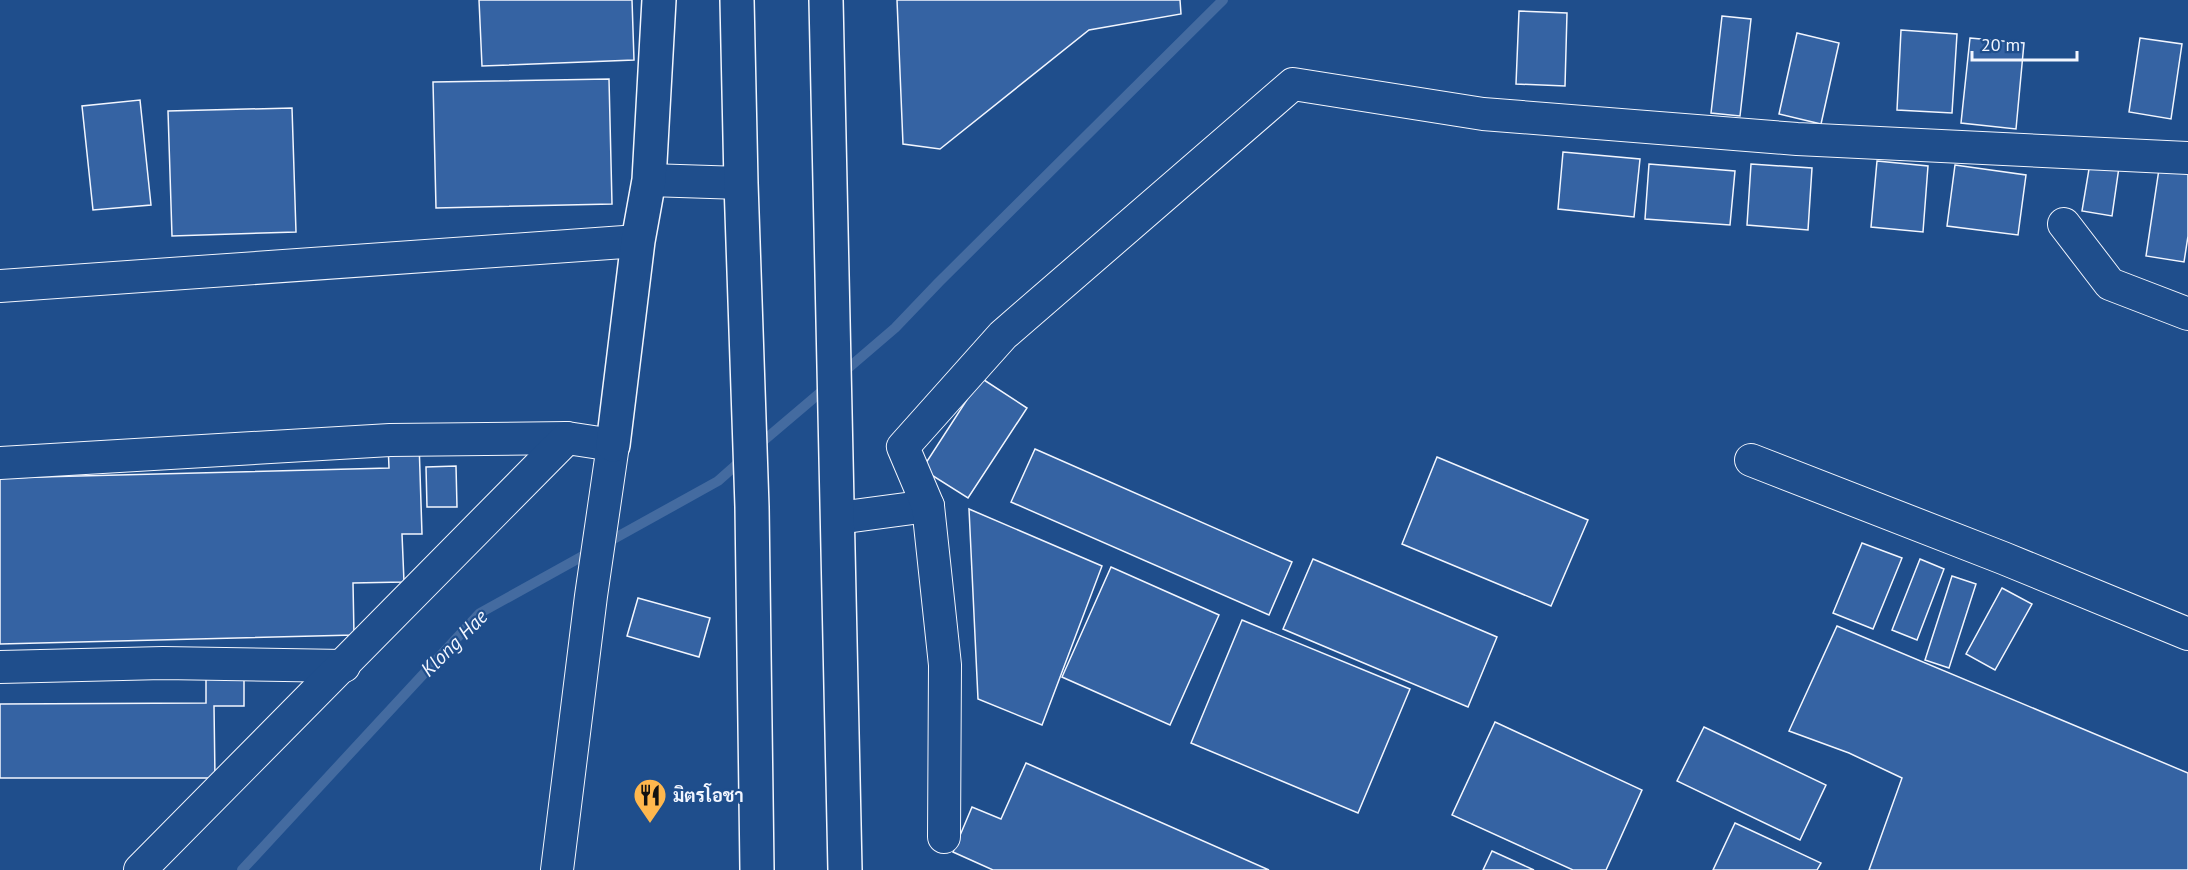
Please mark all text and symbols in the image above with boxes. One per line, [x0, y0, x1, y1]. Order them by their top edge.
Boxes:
scale bar [1972, 24, 2077, 62]
text: 20 m [1981, 33, 2020, 56]
water label: Klong Hae [415, 603, 494, 682]
restaurant icon: มิตรโอชา [632, 777, 668, 824]
place label: มิตรโอชา [673, 783, 744, 807]

